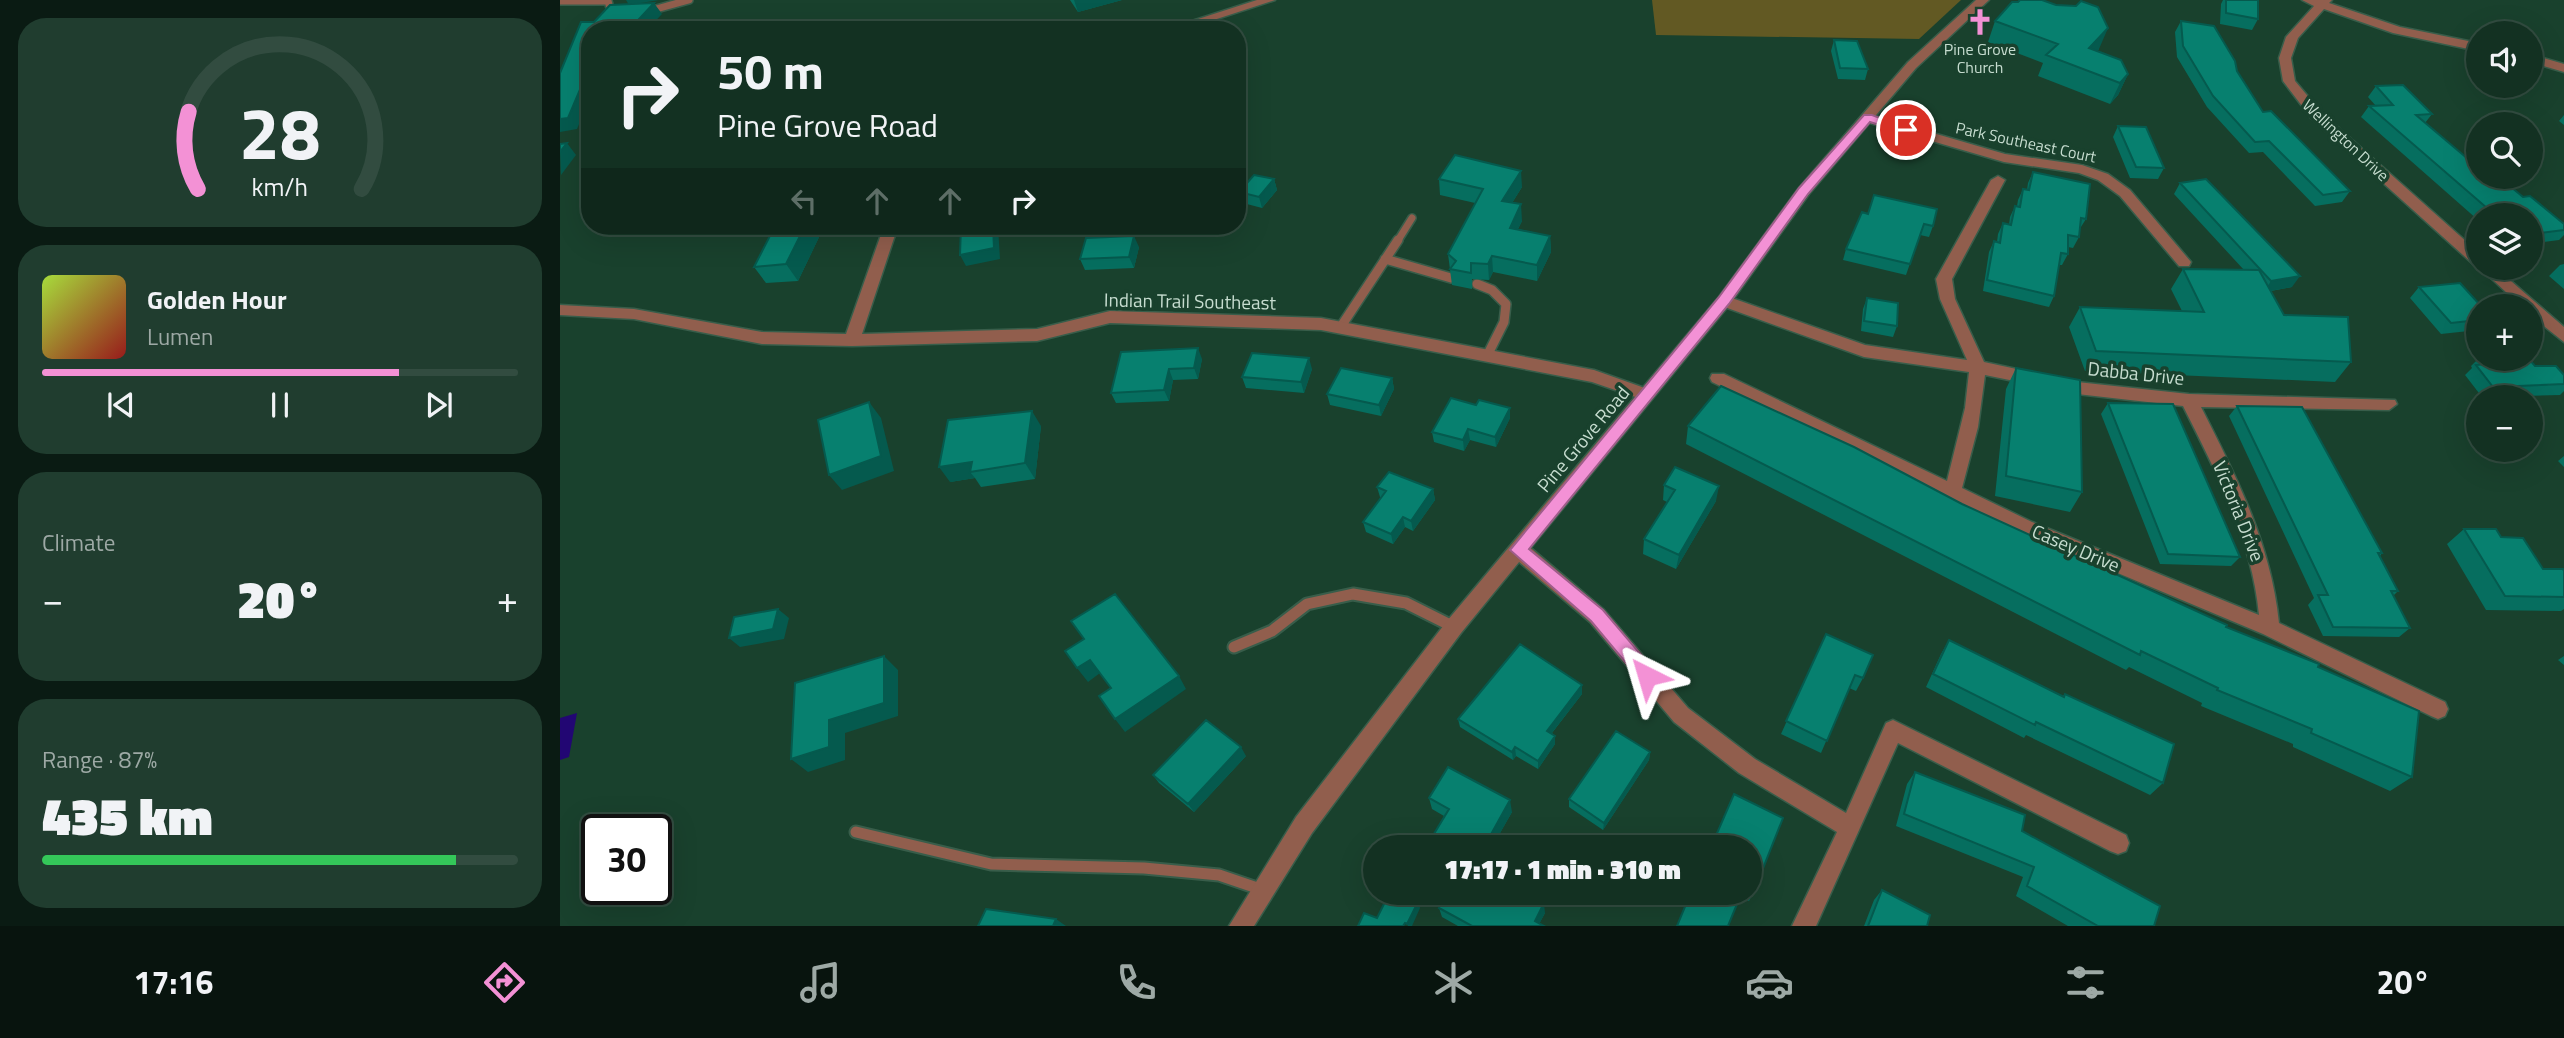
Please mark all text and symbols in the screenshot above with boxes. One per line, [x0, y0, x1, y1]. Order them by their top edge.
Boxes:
church icon: Pine Grove Church [1965, 7, 1995, 37]
map controls [2466, 21, 2543, 462]
button: sound [2466, 21, 2543, 98]
text: 50 m [717, 33, 824, 108]
place label: Pine Grove Church [1944, 37, 2016, 79]
icon: right [602, 49, 693, 140]
text: 28 [239, 77, 321, 187]
street label: Wellington Drive [2297, 93, 2395, 187]
pin [1876, 100, 1936, 160]
text: Pine Grove Road [717, 101, 938, 149]
icon: arrive [1887, 111, 1925, 149]
button: search [2466, 112, 2543, 189]
street label: Park Southeast Court [1953, 115, 2099, 169]
text: km/h [252, 167, 308, 205]
icon: left [785, 182, 823, 220]
icon: ahead [858, 182, 896, 220]
icon: ahead [931, 182, 969, 220]
icon: right [1004, 182, 1042, 220]
button: layers [2466, 203, 2543, 280]
text: Golden Hour [147, 280, 287, 319]
street label: Indian Trail Southeast [1104, 285, 1277, 317]
button: + [2466, 294, 2543, 371]
text: Lumen [147, 319, 213, 354]
street label: Dabba Drive [2086, 353, 2186, 392]
street label: Pine Grove Road [1529, 379, 1636, 498]
button: − [2466, 385, 2543, 462]
icon: previous [102, 386, 140, 424]
icon: pause [261, 386, 299, 424]
icon: next [420, 386, 458, 424]
street label: Victoria Drive [2206, 456, 2273, 565]
street label: Casey Drive [2028, 516, 2125, 579]
text: Climate [42, 525, 115, 560]
text: 20° [237, 559, 323, 638]
text: − [42, 570, 63, 628]
text: + [497, 570, 518, 628]
position arrow [1610, 639, 1684, 713]
text: Range · 87% [42, 742, 157, 777]
text: 435 km [42, 776, 213, 855]
speed limit sign: 30 [581, 814, 672, 905]
text: 17:17 · 1 min · 310 m [1444, 850, 1681, 889]
text: 17:16 [134, 958, 213, 1006]
icon: directions [480, 958, 529, 1007]
icon: music [796, 958, 845, 1007]
icon: phone [1112, 958, 1161, 1007]
icon: climate [1429, 958, 1478, 1007]
icon: car [1745, 958, 1794, 1007]
icon: filters [2061, 958, 2110, 1007]
text: 20° [2377, 958, 2430, 1006]

